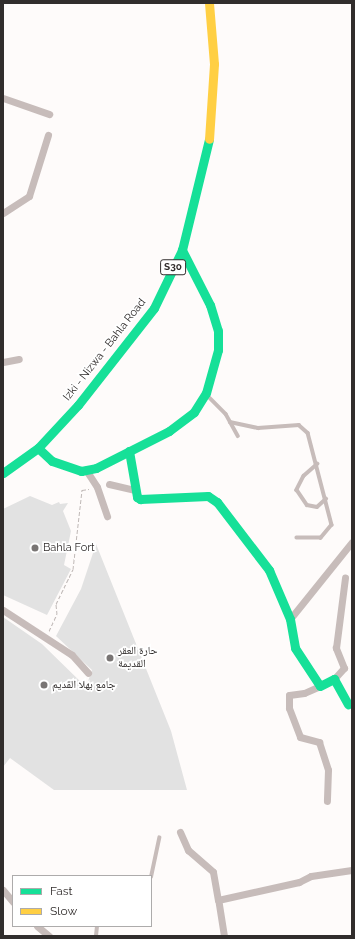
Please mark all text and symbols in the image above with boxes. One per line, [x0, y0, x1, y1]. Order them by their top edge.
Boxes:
road number: S30 [160, 259, 186, 275]
street label: Izki - Nizwa - Bahla Road [61, 296, 149, 404]
place label: Bahla Fort [43, 541, 95, 555]
marker: Bahla Fort [30, 543, 40, 553]
place label: حارة العقر القديمة [118, 645, 158, 671]
marker: حارة العقر القديمة [105, 653, 115, 663]
place label: جامع بهلا القديم [52, 678, 116, 692]
marker: جامع بهلا القديم [39, 680, 49, 690]
legend [12, 875, 152, 927]
text: Fast [50, 884, 73, 898]
text: Slow [50, 904, 77, 918]

